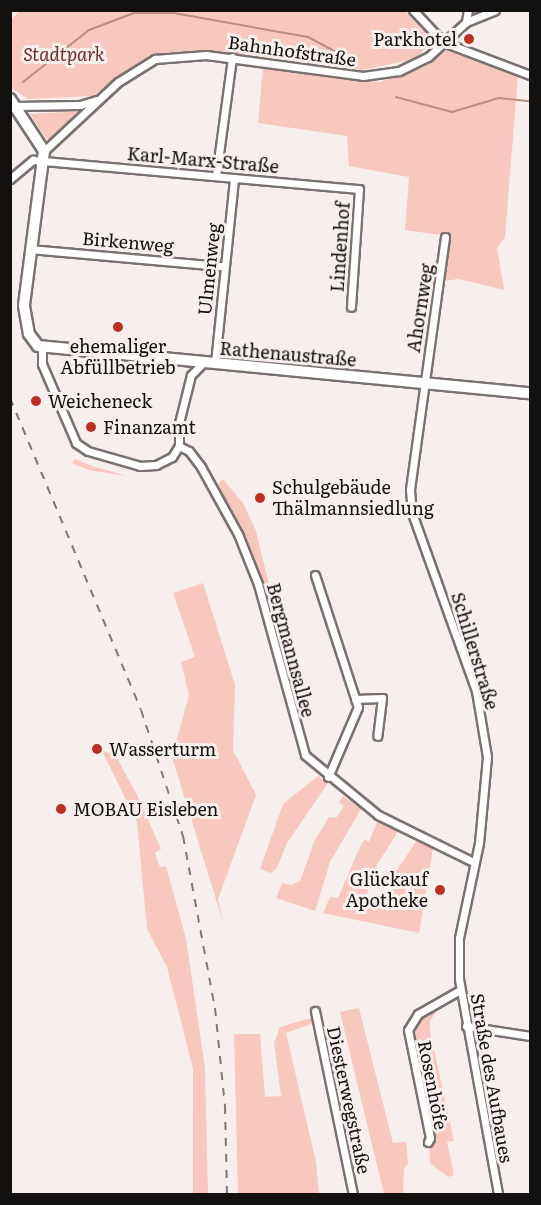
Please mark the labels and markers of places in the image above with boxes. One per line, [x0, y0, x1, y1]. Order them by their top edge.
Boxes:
place label: Parkhotel [373, 28, 457, 50]
marker: Parkhotel [462, 32, 476, 46]
marker: ehemaliger Abfüllbetrieb [111, 320, 125, 334]
place label: ehemaliger Abfüllbetrieb [60, 336, 176, 378]
place label: Weicheneck [48, 390, 152, 412]
marker: Weicheneck [29, 394, 43, 408]
place label: Finanzamt [103, 416, 196, 438]
marker: Finanzamt [84, 420, 98, 434]
place label: Schulgebäude Thälmannsiedlung [272, 477, 434, 520]
marker: Schulgebäude Thälmannsiedlung [253, 491, 267, 505]
place label: Wasserturm [109, 738, 216, 760]
marker: Wasserturm [90, 742, 104, 756]
place label: MOBAU Eisleben [73, 798, 218, 820]
marker: MOBAU Eisleben [54, 802, 68, 816]
place label: Glückauf Apotheke [345, 869, 428, 912]
marker: Glückauf Apotheke [433, 883, 447, 897]

